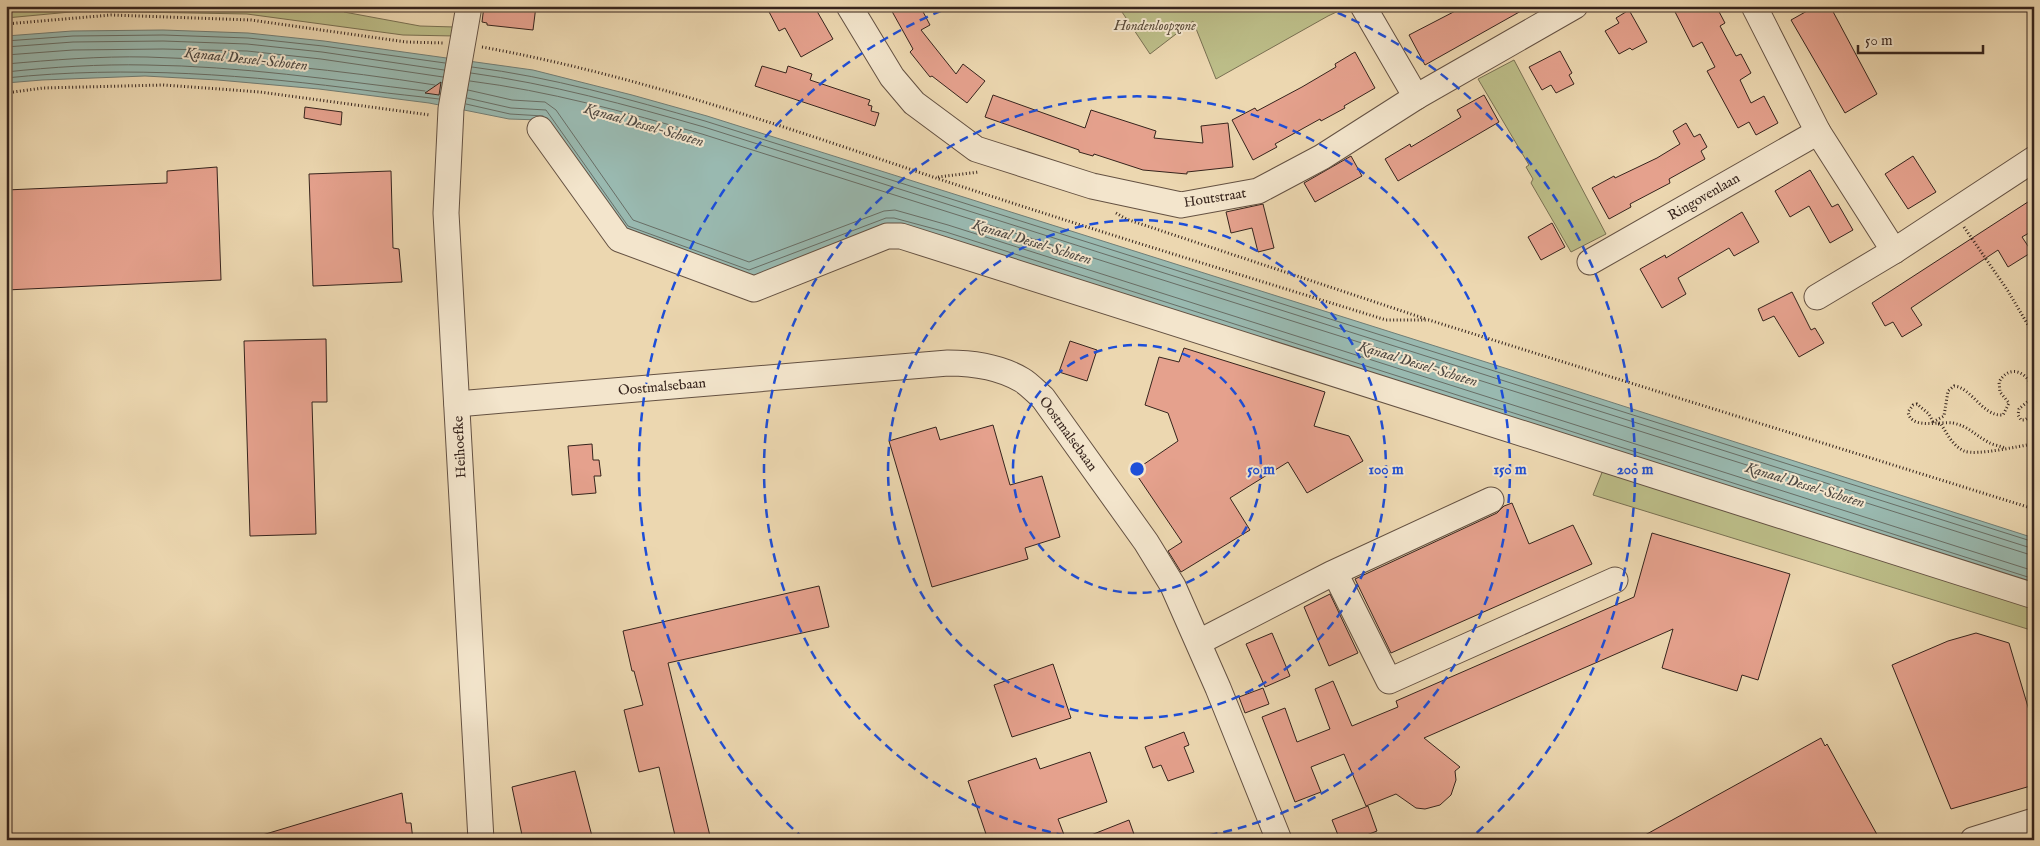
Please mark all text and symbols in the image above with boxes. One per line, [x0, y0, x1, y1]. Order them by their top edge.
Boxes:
park label: Hondenloopzone [1113, 17, 1196, 35]
scale bar [1858, 22, 1982, 54]
text: 50 m [1865, 31, 1893, 50]
water label: Kanaal Dessel-Schoten [182, 43, 309, 75]
water label: Kanaal Dessel-Schoten [581, 99, 706, 151]
street label: Ringovenlaan [1665, 169, 1744, 225]
street label: Houtstraat [1182, 184, 1248, 212]
water label: Kanaal Dessel-Schoten [969, 215, 1094, 269]
water label: Kanaal Dessel-Schoten [1355, 337, 1480, 391]
street label: Oostmalsebaan [617, 374, 707, 400]
street label: Oostmalsebaan [1035, 393, 1101, 475]
street label: Heihoefke [449, 415, 471, 479]
water label: Kanaal Dessel-Schoten [1742, 458, 1867, 512]
centre of rings [1128, 460, 1146, 478]
text: 50 m [1247, 460, 1275, 479]
text: 100 m [1368, 460, 1404, 479]
text: 150 m [1493, 460, 1527, 479]
text: 200 m [1617, 460, 1654, 479]

